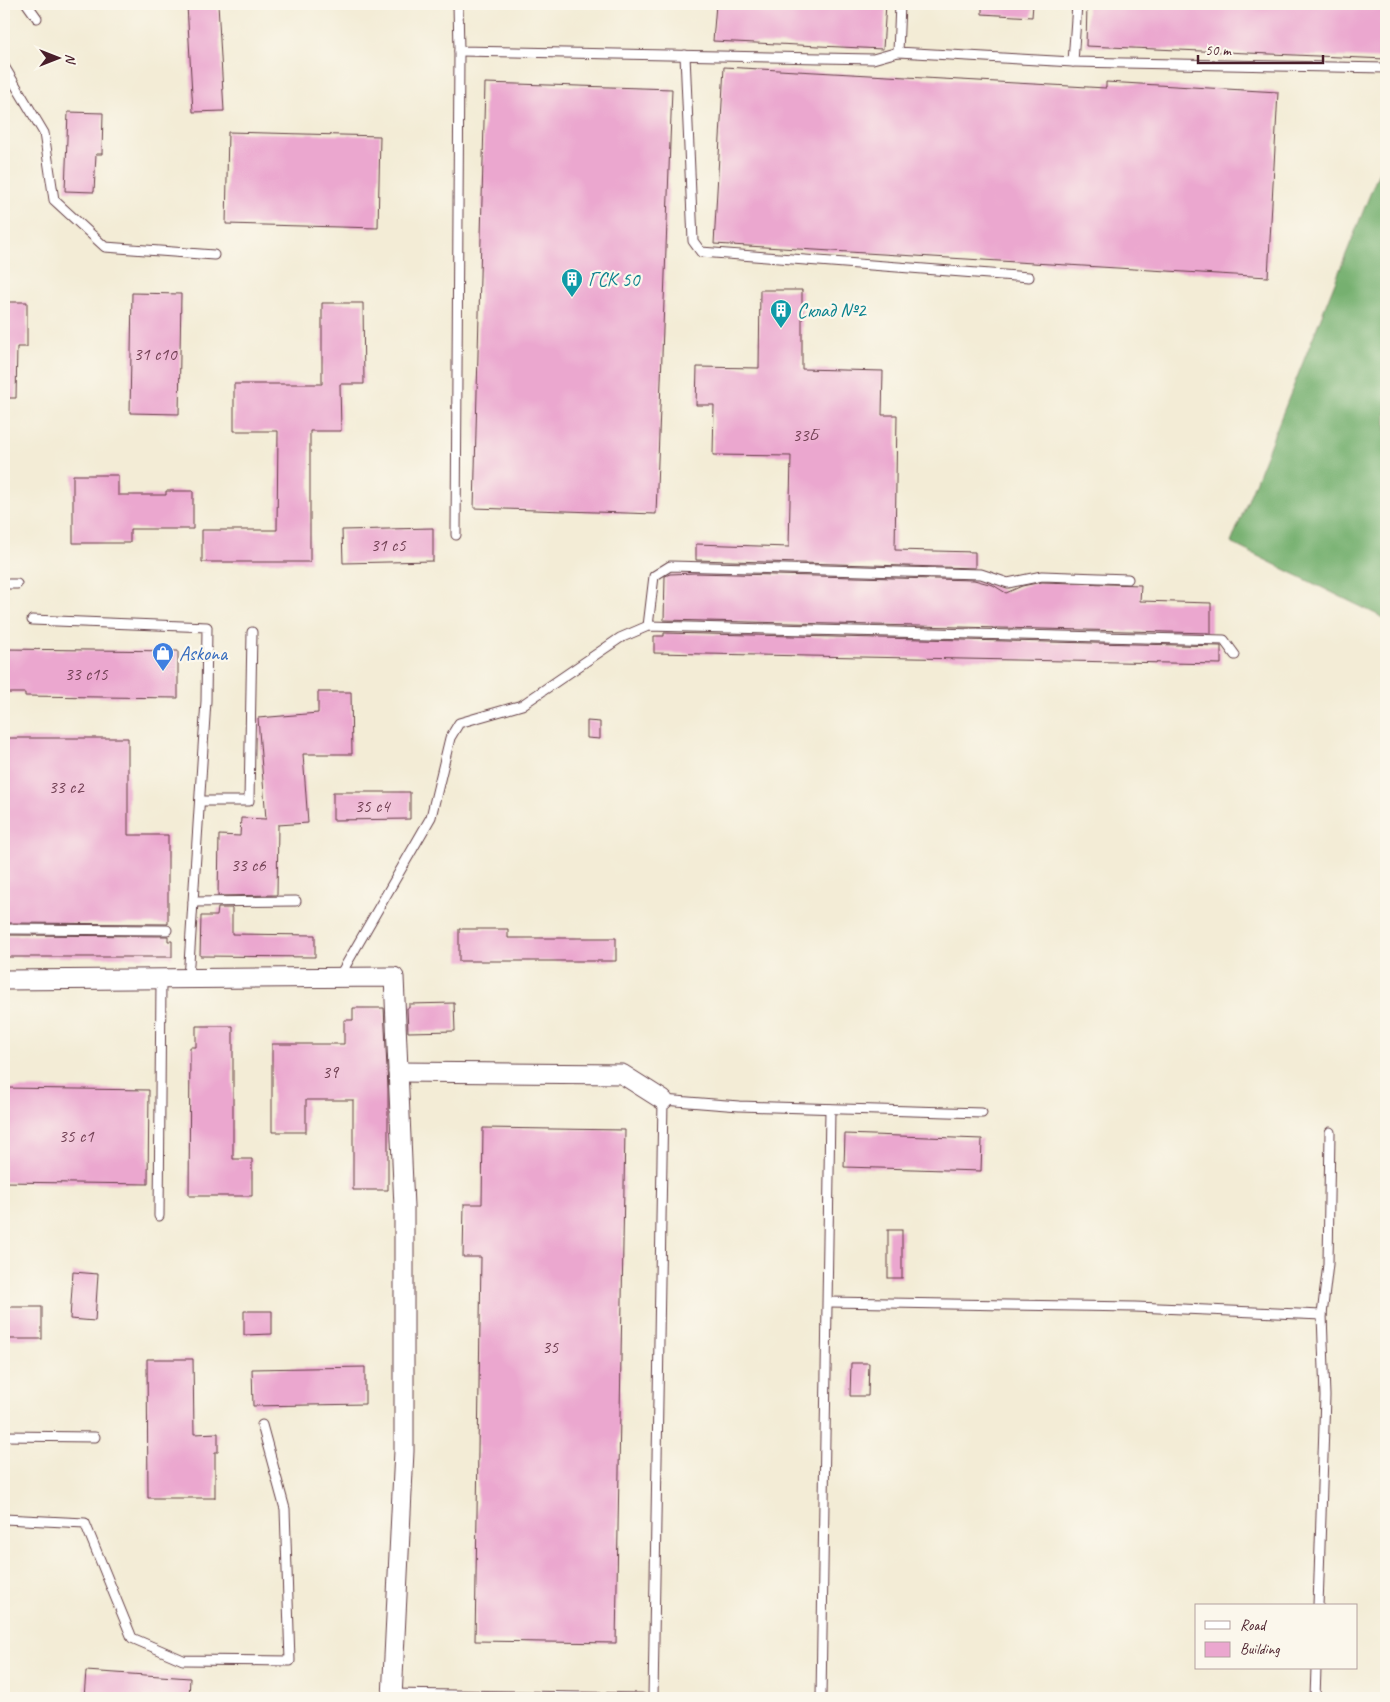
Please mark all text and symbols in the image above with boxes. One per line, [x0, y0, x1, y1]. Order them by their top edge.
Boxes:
north arrow [32, 32, 82, 82]
scale bar [1198, 32, 1322, 64]
text: 50 m [1205, 41, 1232, 60]
text: N [62, 54, 79, 65]
building icon: ГСК 50 [560, 267, 584, 298]
place label: ГСК 50 [588, 267, 642, 292]
building icon: Склад №2 [769, 298, 793, 329]
place label: Склад №2 [797, 298, 868, 323]
house number: 31 с10 [133, 343, 178, 365]
house number: 33Б [792, 424, 821, 446]
house number: 31 с5 [370, 534, 406, 556]
shop icon: Askona [151, 641, 175, 672]
place label: Askona [179, 641, 229, 666]
house number: 33 с15 [64, 663, 108, 685]
house number: 33 с2 [48, 776, 85, 798]
house number: 35 с4 [354, 795, 391, 817]
house number: 33 с6 [230, 854, 266, 876]
house number: 39 [322, 1061, 340, 1083]
house number: 35 с1 [58, 1125, 94, 1147]
house number: 35 [542, 1336, 559, 1358]
legend [1195, 1604, 1358, 1670]
text: Road [1240, 1616, 1267, 1635]
text: Building [1240, 1640, 1280, 1659]

